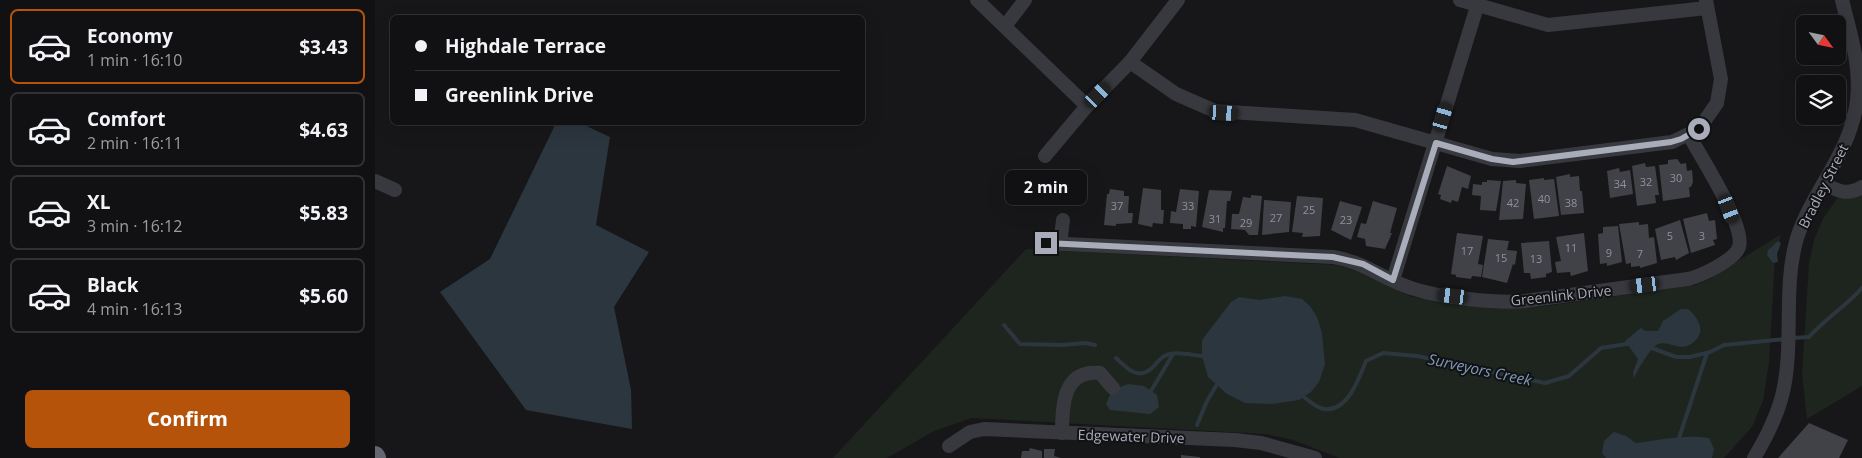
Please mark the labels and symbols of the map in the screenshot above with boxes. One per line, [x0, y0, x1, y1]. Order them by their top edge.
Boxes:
north arrow [1796, 15, 1846, 65]
car [1082, 79, 1113, 111]
car [1431, 100, 1454, 134]
car [1208, 105, 1239, 121]
route start [1688, 118, 1710, 140]
street label: Bradley Street [1794, 141, 1852, 231]
callout: 2 min [1005, 170, 1087, 206]
house number: 30 [1670, 170, 1682, 185]
house number: 32 [1640, 174, 1652, 189]
house number: 34 [1614, 176, 1627, 191]
house number: 40 [1538, 191, 1550, 206]
car [1716, 192, 1741, 226]
house number: 42 [1507, 195, 1519, 210]
house number: 38 [1565, 195, 1577, 210]
house number: 37 [1111, 198, 1123, 213]
house number: 33 [1182, 198, 1194, 213]
house number: 25 [1303, 202, 1315, 217]
house number: 27 [1270, 210, 1282, 225]
house number: 31 [1209, 211, 1221, 226]
house number: 23 [1340, 212, 1352, 227]
house number: 29 [1240, 215, 1252, 230]
house number: 5 [1667, 228, 1673, 243]
house number: 3 [1699, 228, 1705, 243]
route end [1035, 232, 1057, 254]
house number: 11 [1565, 240, 1577, 255]
house number: 17 [1461, 243, 1473, 258]
house number: 9 [1606, 245, 1612, 260]
house number: 7 [1637, 246, 1643, 261]
house number: 15 [1495, 250, 1507, 265]
house number: 13 [1530, 251, 1542, 266]
car [1629, 276, 1660, 294]
street label: Greenlink Drive [1510, 280, 1612, 310]
car [1437, 287, 1468, 305]
water label: Surveyors Creek [1426, 348, 1534, 390]
street label: Edgewater Drive [1077, 425, 1185, 447]

